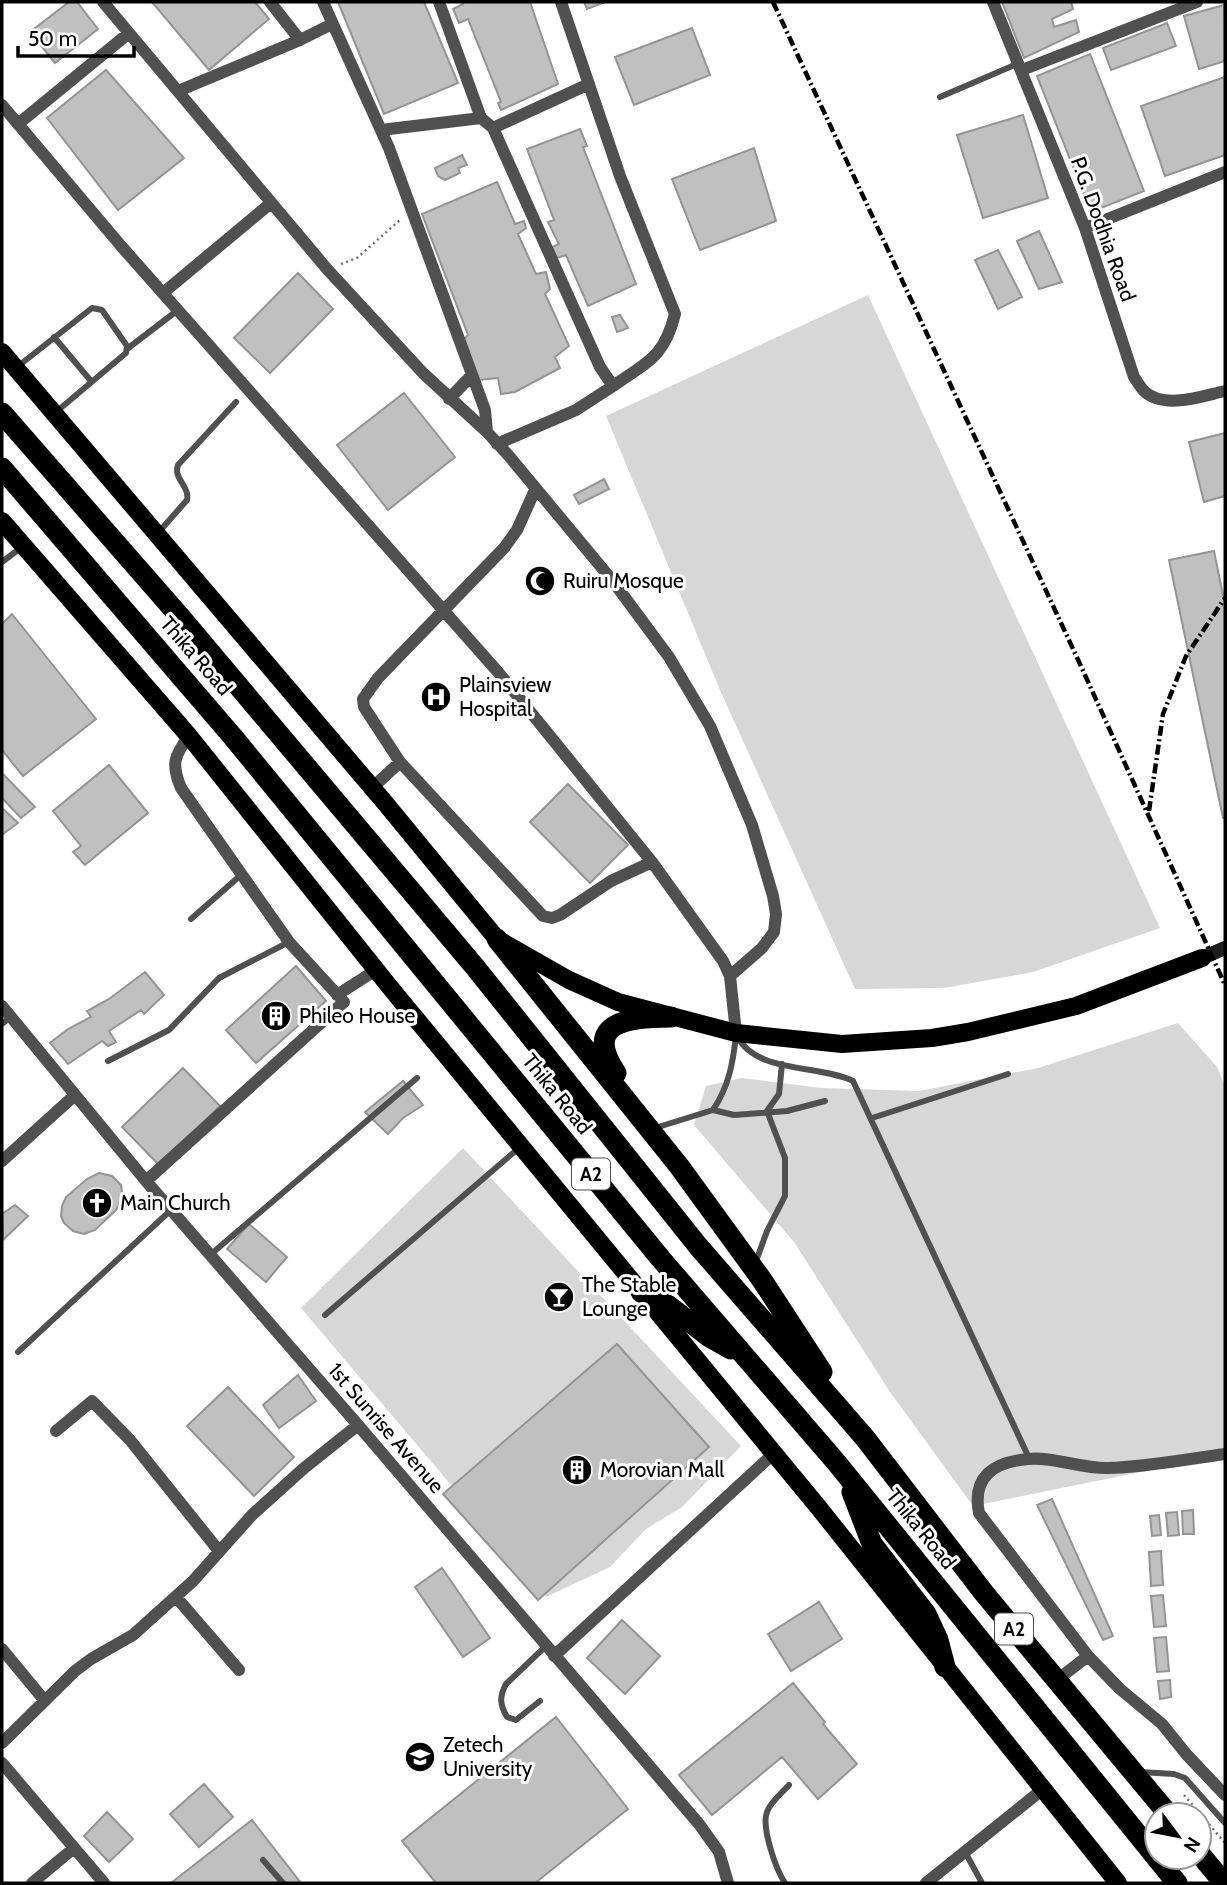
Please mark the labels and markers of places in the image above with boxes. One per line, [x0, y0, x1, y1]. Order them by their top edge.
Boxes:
mosque icon: Ruiru Mosque [523, 564, 557, 598]
place label: Ruiru Mosque [563, 568, 684, 593]
place label: Plainsview Hospital [459, 672, 552, 721]
hospital icon: Plainsview Hospital [419, 680, 453, 714]
building icon: Phileo House [259, 999, 293, 1033]
place label: Phileo House [299, 1003, 415, 1028]
church icon: Main Church [80, 1186, 114, 1220]
place label: Main Church [120, 1190, 231, 1215]
place label: The Stable Lounge [582, 1272, 677, 1321]
bar icon: The Stable Lounge [542, 1280, 576, 1314]
building icon: Morovian Mall [560, 1453, 594, 1487]
place label: Morovian Mall [600, 1457, 724, 1482]
place label: Zetech University [443, 1732, 533, 1781]
school or university icon: Zetech University [403, 1740, 437, 1774]

